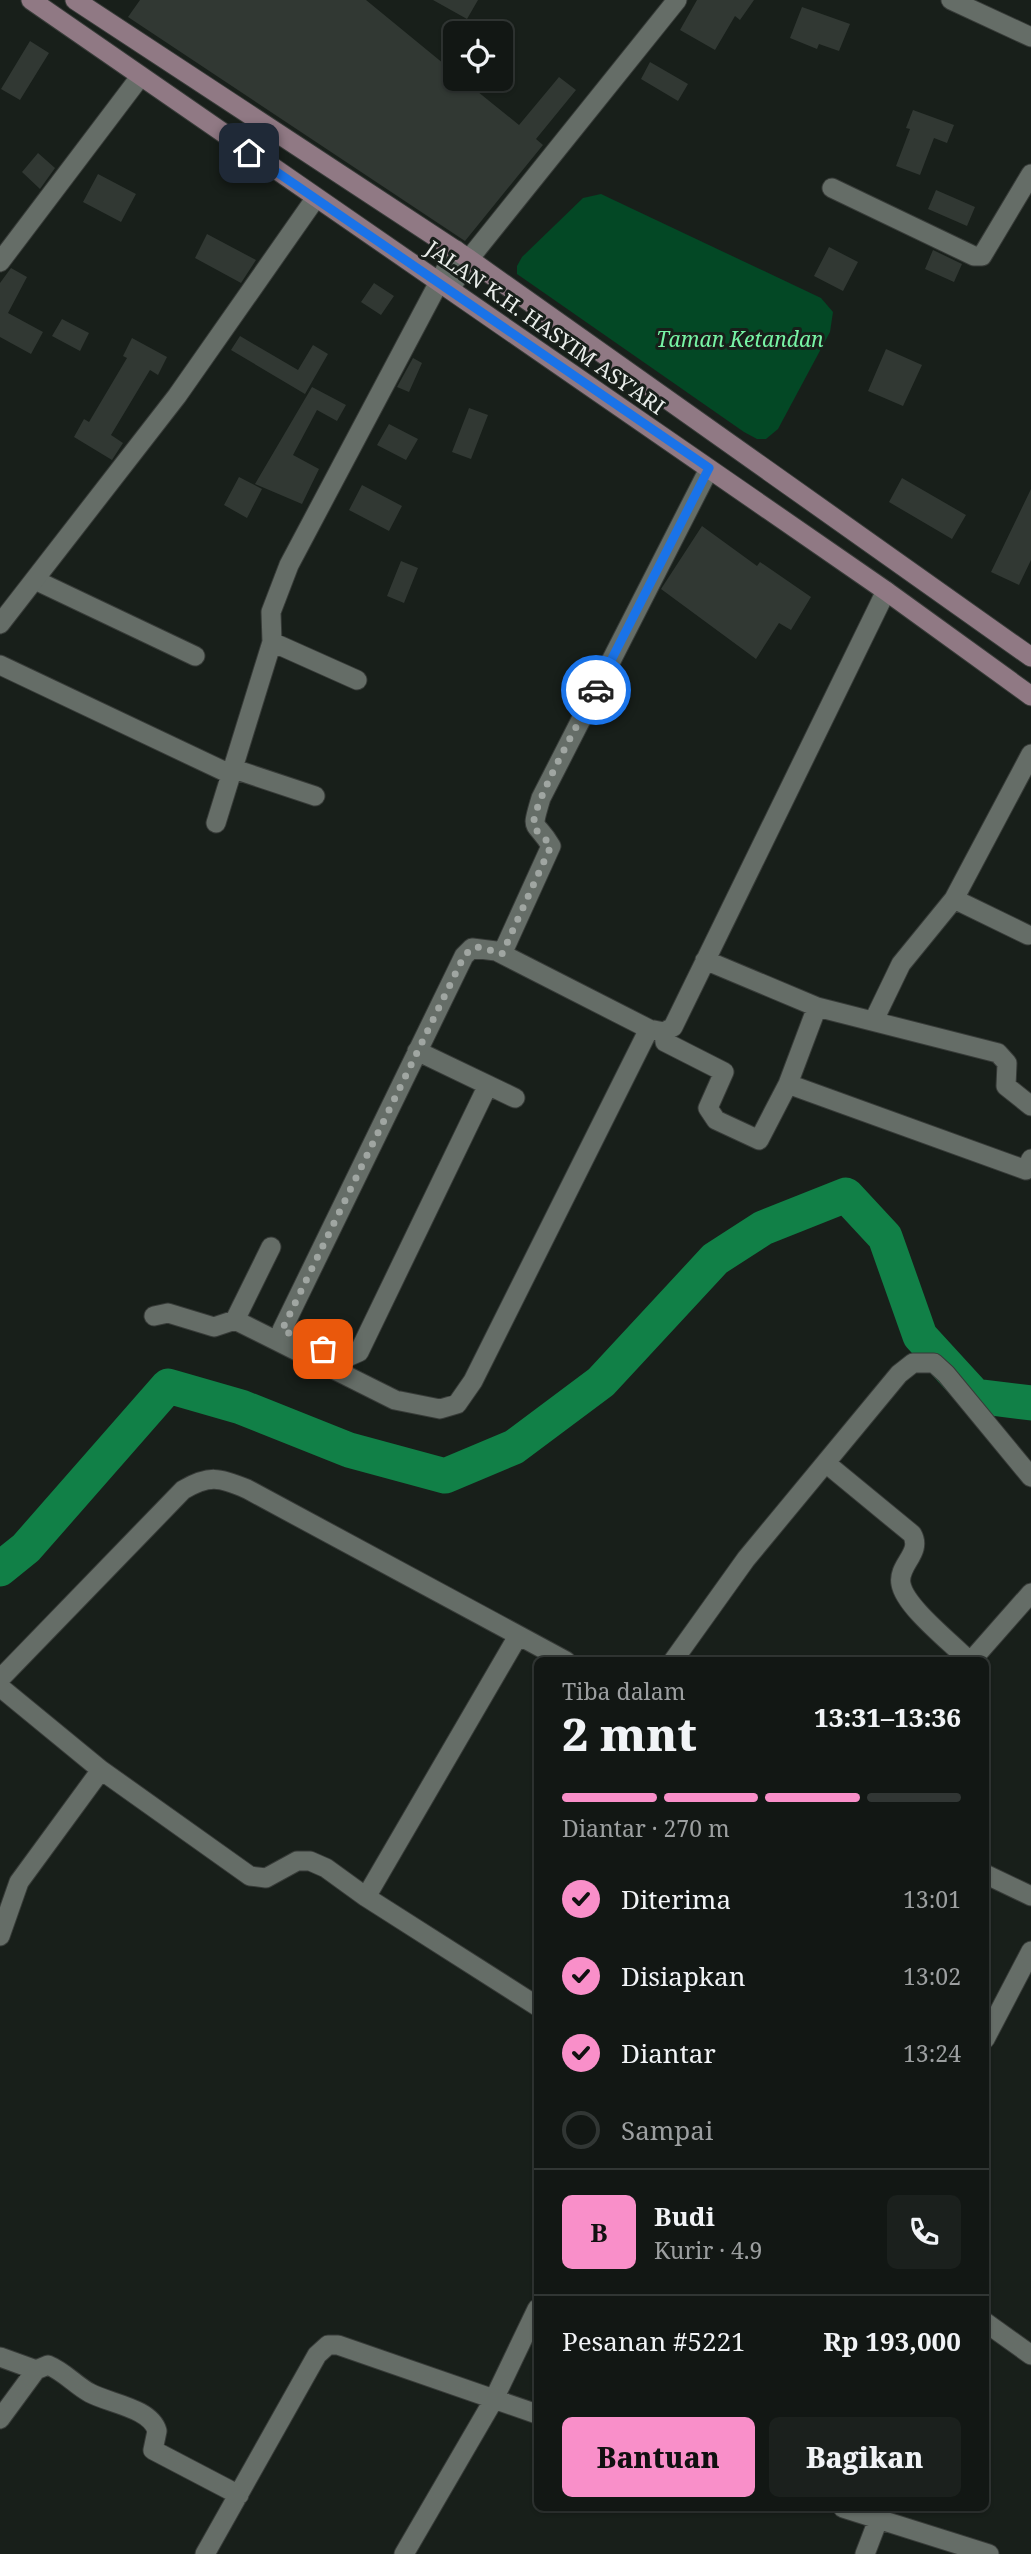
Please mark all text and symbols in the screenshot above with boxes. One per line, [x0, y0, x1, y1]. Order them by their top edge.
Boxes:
map controls [443, 21, 513, 91]
button: locate [443, 21, 513, 91]
pin [219, 123, 279, 183]
icon: home [230, 134, 268, 172]
street label: JALAN K.H. HASYIM ASY'ARI [420, 233, 671, 421]
park label: Taman Ketandan [656, 325, 824, 353]
courier [561, 655, 631, 725]
icon: car [577, 671, 615, 709]
pin [293, 1319, 353, 1379]
icon: bag [304, 1330, 342, 1368]
text: Tiba dalam [562, 1675, 685, 1707]
text: 13:31–13:36 [814, 1699, 961, 1735]
text: 2 mnt [562, 1702, 697, 1764]
text: Diantar · 270 m [562, 1812, 730, 1844]
icon: check [562, 1880, 600, 1918]
text: Diterima [621, 1881, 731, 1917]
text: 13:01 [903, 1883, 961, 1915]
icon: check [562, 1957, 600, 1995]
text: Disiapkan [621, 1958, 746, 1994]
text: 13:02 [903, 1960, 961, 1992]
icon: check [562, 2034, 600, 2072]
text: Diantar [621, 2035, 716, 2071]
text: 13:24 [903, 2037, 961, 2069]
text: Sampai [621, 2112, 713, 2148]
button: phone [887, 2195, 961, 2269]
text: Budi [654, 2198, 715, 2234]
text: B [590, 2214, 608, 2250]
text: Kurir · 4.9 [654, 2234, 762, 2266]
text: Pesanan #5221 [562, 2323, 746, 2359]
text: Rp 193,000 [823, 2323, 961, 2359]
button: Bantuan [562, 2417, 755, 2497]
button: Bagikan [769, 2417, 961, 2497]

